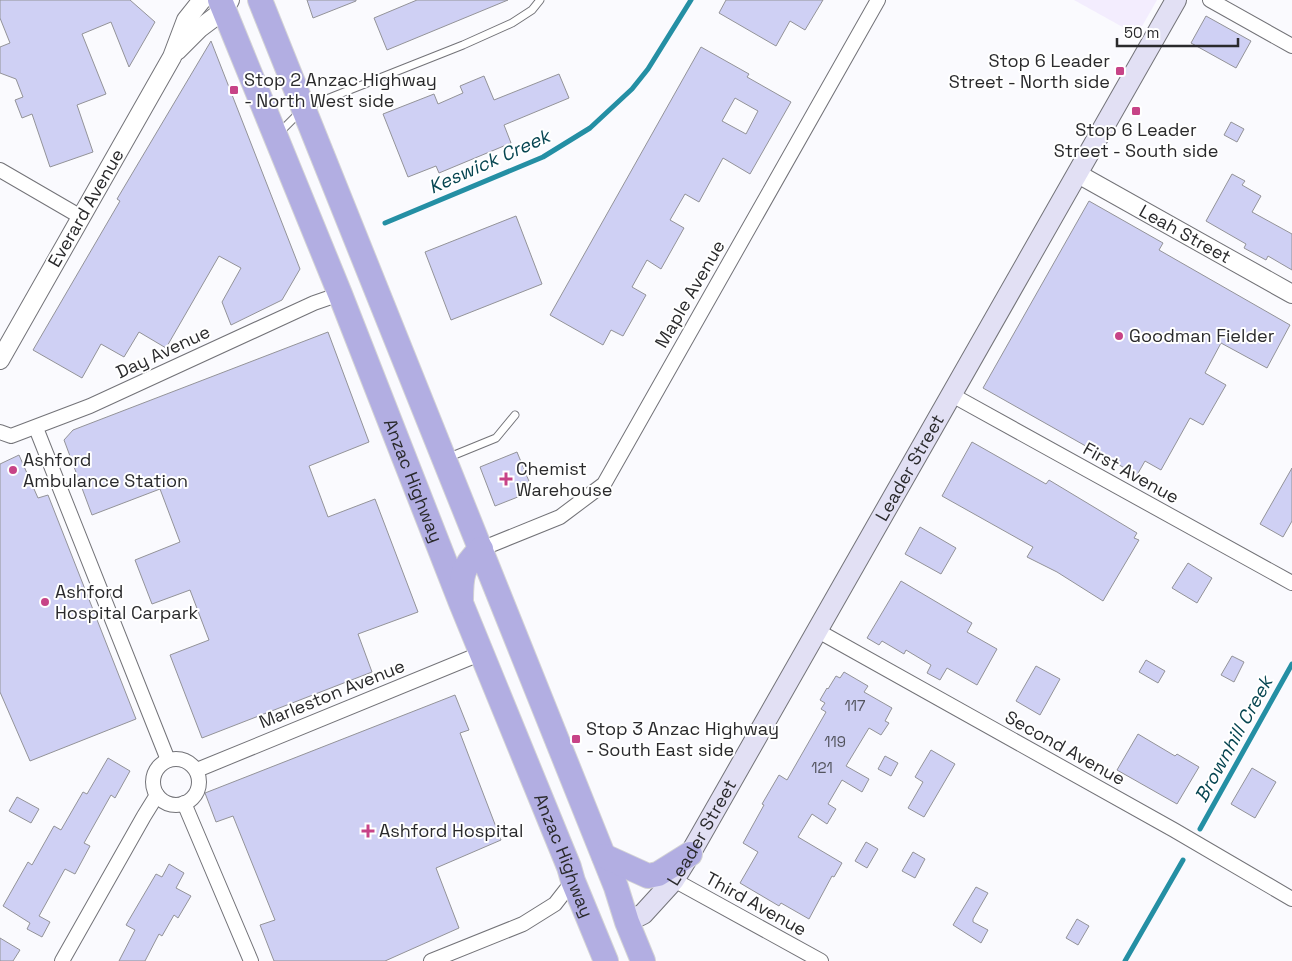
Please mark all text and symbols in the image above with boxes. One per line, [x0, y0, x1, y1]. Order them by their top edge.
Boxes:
scale bar [1117, 15, 1238, 47]
text: 50 m [1124, 23, 1159, 42]
place label: Stop 6 Leader Street - North side [949, 49, 1110, 93]
marker: Stop 6 Leader Street - North side [1114, 65, 1126, 77]
place label: Stop 2 Anzac Highway - North West side [244, 68, 437, 112]
marker: Stop 2 Anzac Highway - North West side [228, 84, 240, 96]
marker: Stop 6 Leader Street - South side [1130, 105, 1142, 117]
place label: Stop 6 Leader Street - South side [1054, 118, 1218, 162]
water label: Keswick Creek [425, 122, 556, 199]
street label: Everard Avenue [42, 144, 129, 271]
street label: Leah Street [1135, 199, 1235, 268]
street label: Maple Avenue [649, 236, 730, 352]
street label: Day Avenue [112, 320, 213, 383]
place label: Goodman Fielder [1129, 324, 1275, 347]
marker: Goodman Fielder [1113, 330, 1125, 342]
street label: Leader Street [870, 410, 949, 525]
street label: Anzac Highway [379, 415, 448, 546]
street label: First Avenue [1079, 437, 1183, 508]
place label: Ashford Ambulance Station [23, 448, 188, 492]
place label: Chemist Warehouse [516, 457, 612, 501]
marker: Ashford Ambulance Station [7, 464, 19, 476]
marker: Chemist Warehouse [500, 473, 512, 485]
place label: Ashford Hospital Carpark [55, 580, 198, 624]
marker: Ashford Hospital Carpark [39, 596, 51, 608]
street label: Marleston Avenue [256, 654, 408, 733]
water label: Brownhill Creek [1189, 670, 1280, 807]
house number: 117 [844, 696, 866, 715]
street label: Second Avenue [1001, 705, 1129, 790]
place label: Stop 3 Anzac Highway - South East side [586, 717, 779, 761]
house number: 119 [824, 732, 846, 751]
marker: Stop 3 Anzac Highway - South East side [570, 733, 582, 745]
house number: 121 [811, 758, 833, 777]
street label: Leader Street [661, 775, 741, 890]
street label: Anzac Highway [529, 790, 599, 921]
place label: Ashford Hospital [379, 819, 523, 842]
marker: Ashford Hospital [361, 824, 375, 838]
street label: Third Avenue [702, 866, 811, 941]

